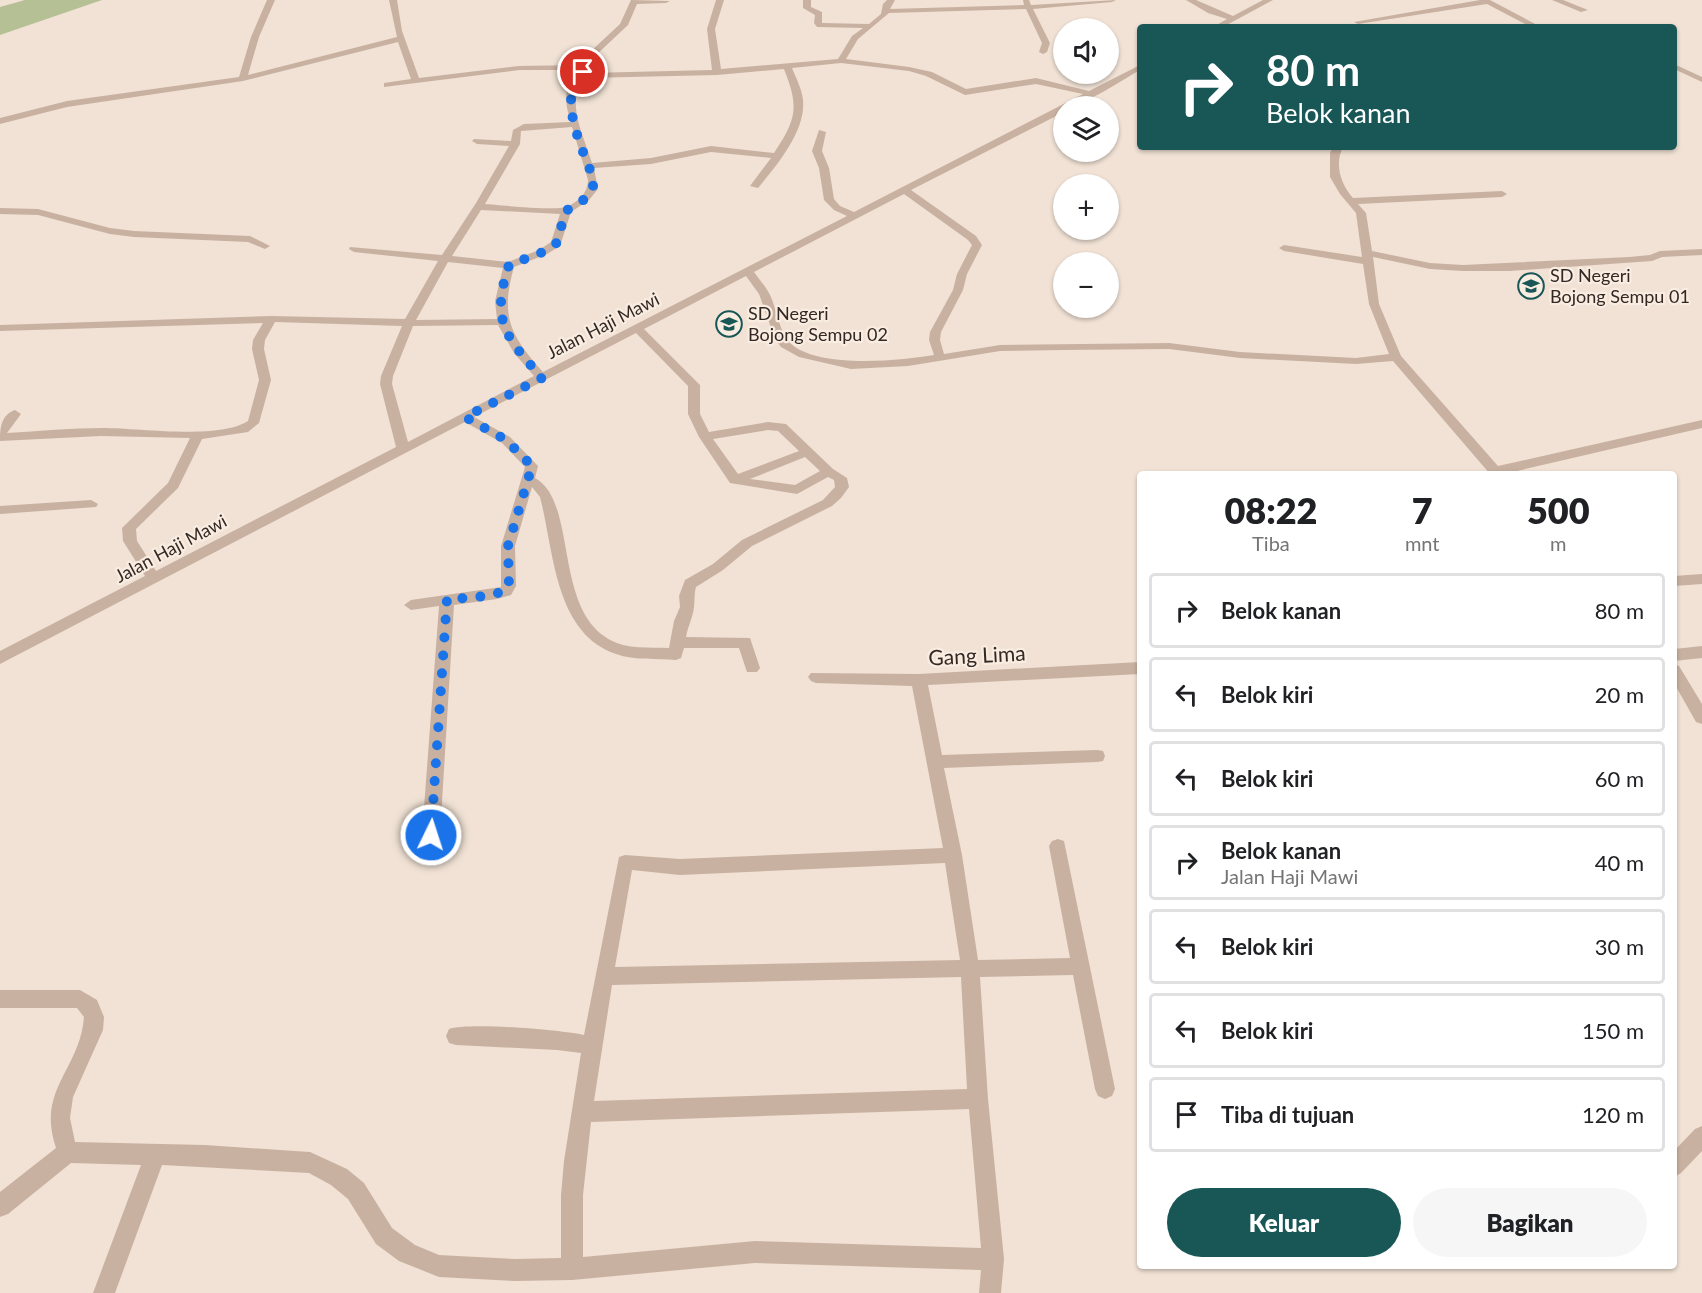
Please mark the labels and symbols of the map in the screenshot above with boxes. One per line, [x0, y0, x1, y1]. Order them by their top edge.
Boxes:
pin [557, 46, 608, 97]
place label: SD Negeri Bojong Sempu 01 [1550, 264, 1690, 307]
school or university icon: SD Negeri Bojong Sempu 01 [1516, 271, 1546, 301]
street label: Jalan Haji Mawi [543, 287, 663, 363]
place label: SD Negeri Bojong Sempu 02 [748, 302, 888, 345]
school or university icon: SD Negeri Bojong Sempu 02 [714, 309, 744, 339]
street label: Jalan Haji Mawi [111, 509, 230, 587]
street label: Gang Lima [928, 639, 1026, 670]
position arrow [399, 803, 463, 867]

